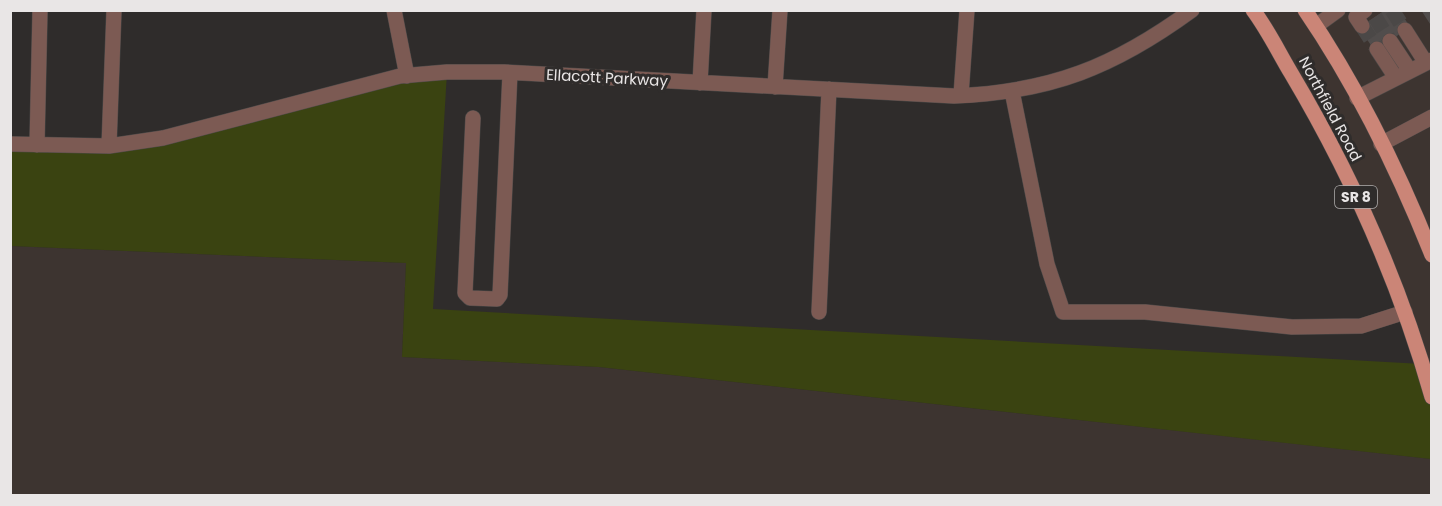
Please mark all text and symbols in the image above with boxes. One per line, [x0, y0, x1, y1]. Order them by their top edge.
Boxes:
street label: Northfield Road [1294, 53, 1367, 165]
street label: Ellacott Parkway [546, 64, 669, 91]
road number: SR 8 [1335, 186, 1377, 208]

